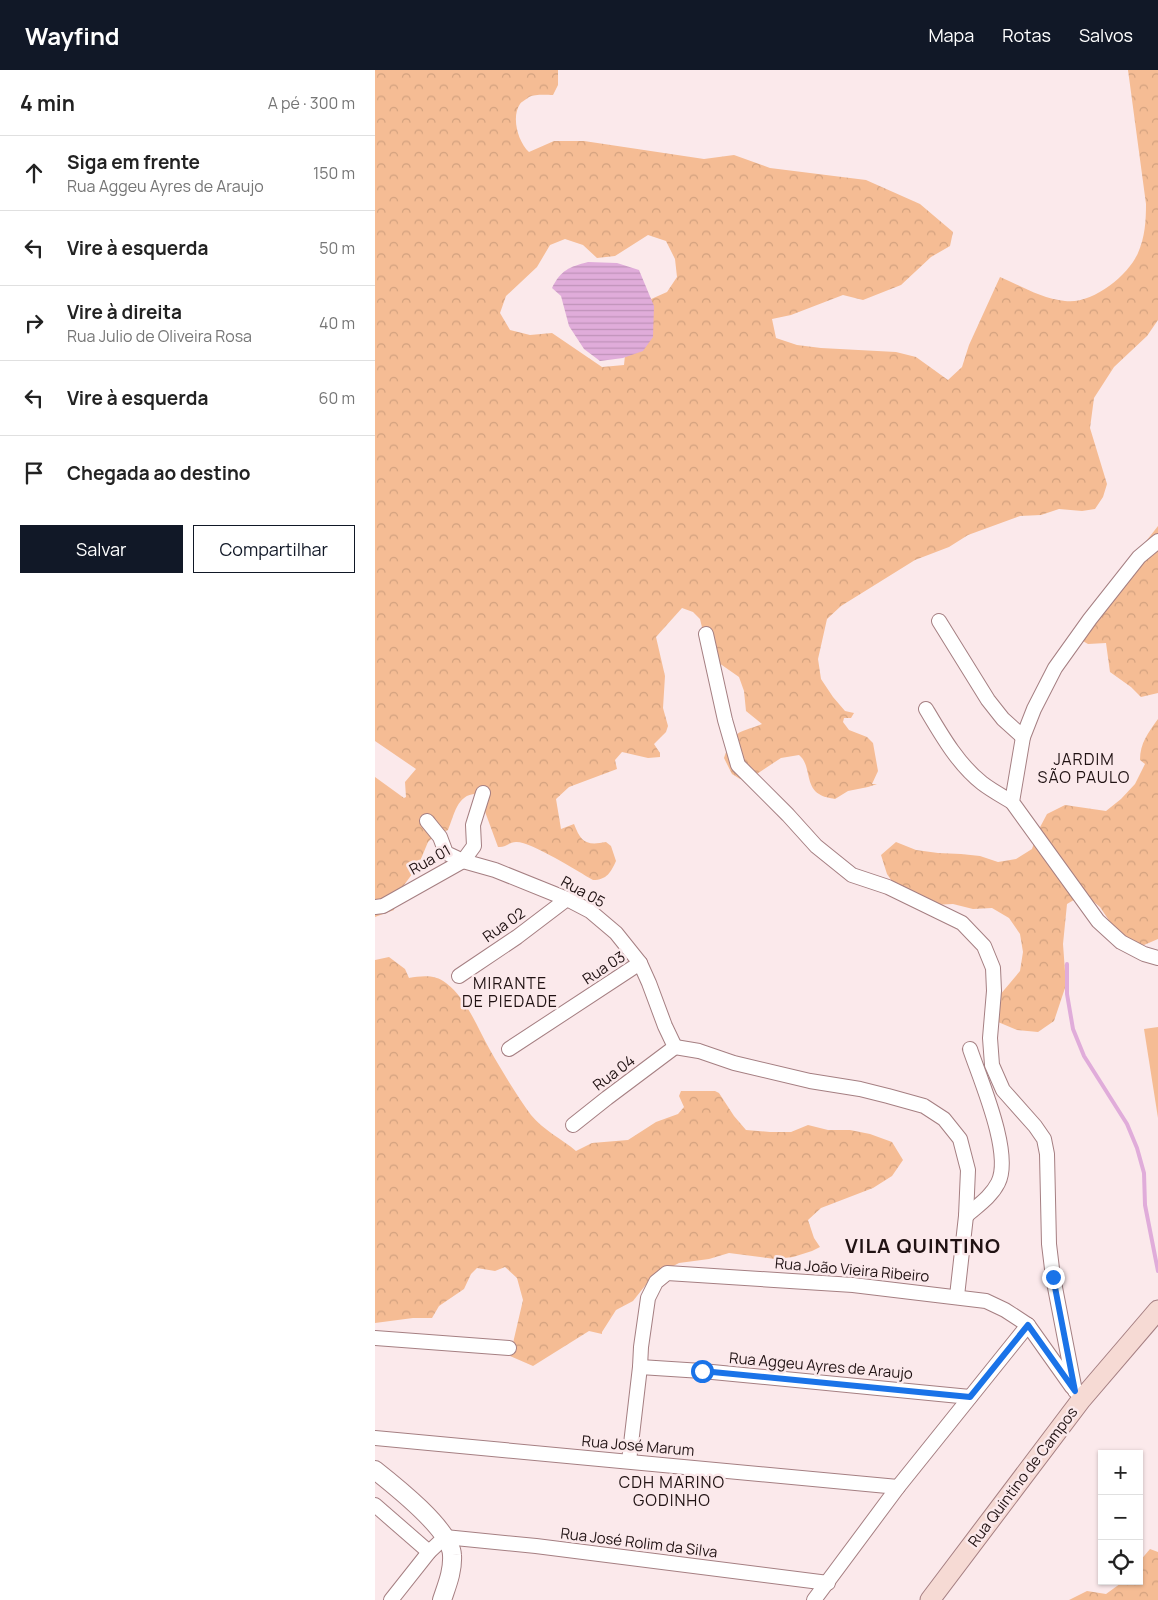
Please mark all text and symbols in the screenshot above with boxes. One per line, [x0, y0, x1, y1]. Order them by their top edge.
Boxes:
text: Wayfind [25, 19, 120, 52]
text: Mapa [928, 23, 974, 47]
text: Rotas [1002, 23, 1051, 47]
text: Salvos [1079, 23, 1133, 47]
text: 4 min [20, 89, 75, 117]
text: A pé · 300 m [268, 92, 355, 114]
text: Siga em frente [67, 149, 200, 175]
icon: ahead [20, 159, 48, 187]
text: 150 m [313, 162, 355, 184]
text: Rua Aggeu Ayres de Araujo [67, 175, 264, 197]
icon: left [20, 234, 48, 262]
text: Vire à esquerda [67, 235, 208, 261]
text: 50 m [319, 237, 355, 259]
text: Vire à direita [67, 299, 182, 325]
icon: right [20, 309, 48, 337]
text: 40 m [319, 312, 355, 334]
text: Rua Julio de Oliveira Rosa [67, 325, 252, 347]
icon: left [20, 384, 48, 412]
text: Vire à esquerda [67, 385, 208, 411]
text: 60 m [319, 387, 355, 409]
icon: arrive [20, 459, 48, 487]
text: Chegada ao destino [67, 460, 250, 486]
button: Salvar [20, 525, 183, 573]
button: Compartilhar [193, 525, 355, 573]
district label: JARDIM SÃO PAULO [1038, 748, 1130, 788]
street label: Rua 01 [405, 840, 454, 880]
street label: Rua 05 [557, 871, 609, 912]
street label: Rua 02 [478, 902, 529, 947]
street label: Rua 03 [578, 946, 629, 989]
district label: MIRANTE DE PIEDADE [462, 972, 558, 1012]
street label: Rua 04 [588, 1050, 639, 1095]
district label: VILA QUINTINO [845, 1232, 1001, 1259]
street label: Rua João Vieira Ribeiro [774, 1252, 930, 1287]
route end [1042, 1266, 1065, 1289]
street label: Rua Aggeu Ayres de Araujo [728, 1347, 914, 1384]
route start [691, 1360, 714, 1383]
street label: Rua Quintino de Campos [963, 1402, 1082, 1551]
street label: Rua José Marum [581, 1430, 695, 1461]
map controls [1098, 1450, 1143, 1585]
button: + [1098, 1450, 1143, 1495]
district label: CDH MARINO GODINHO [619, 1471, 725, 1511]
button: − [1098, 1495, 1143, 1540]
street label: Rua José Rolim da Silva [559, 1522, 719, 1563]
button: locate [1098, 1540, 1143, 1585]

